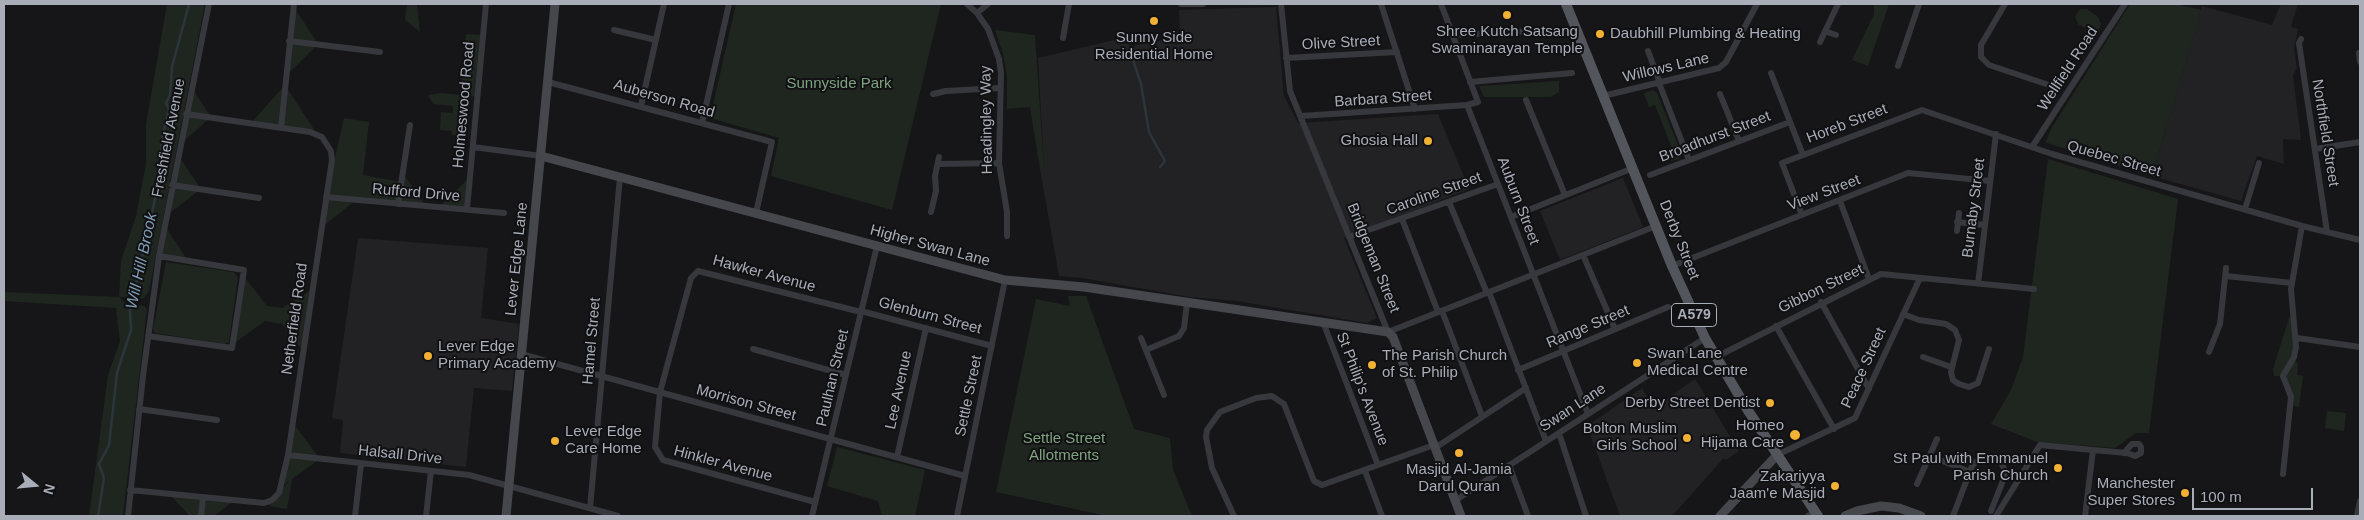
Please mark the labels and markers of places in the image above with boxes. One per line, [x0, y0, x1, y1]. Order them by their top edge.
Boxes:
marker: Shree Kutch Satsang Swaminarayan Temple [1501, 9, 1513, 21]
marker: Sunny Side Residential Home [1148, 15, 1160, 27]
place label: Shree Kutch Satsang Swaminarayan Temple [1431, 23, 1583, 58]
place label: Daubhill Plumbing & Heating [1610, 25, 1801, 43]
marker: Daubhill Plumbing & Heating [1594, 28, 1606, 40]
place label: Sunny Side Residential Home [1095, 29, 1213, 64]
place label: Ghosia Hall [1340, 132, 1418, 150]
marker: Ghosia Hall [1422, 135, 1434, 147]
place label: Lever Edge Primary Academy [438, 338, 556, 373]
place label: Swan Lane Medical Centre [1647, 345, 1748, 380]
place label: The Parish Church of St. Philip [1382, 347, 1507, 382]
marker: Lever Edge Primary Academy [422, 350, 434, 362]
marker: Swan Lane Medical Centre [1631, 357, 1643, 369]
marker: The Parish Church of St. Philip [1366, 359, 1378, 371]
place label: Derby Street Dentist [1625, 394, 1760, 412]
marker: Derby Street Dentist [1764, 397, 1776, 409]
place label: Homeo Hijama Care [1701, 417, 1784, 452]
place label: Bolton Muslim Girls School [1583, 420, 1677, 455]
place label: Lever Edge Care Home [565, 423, 642, 458]
marker: Homeo Hijama Care [1788, 428, 1802, 442]
marker: Bolton Muslim Girls School [1681, 432, 1693, 444]
marker: Lever Edge Care Home [549, 435, 561, 447]
marker: Masjid Al-Jamia Darul Quran [1453, 447, 1465, 459]
place label: St Paul with Emmanuel Parish Church [1893, 450, 2048, 485]
place label: Masjid Al-Jamia Darul Quran [1406, 461, 1512, 496]
marker: St Paul with Emmanuel Parish Church [2052, 462, 2064, 474]
place label: Zakariyya Jaam'e Masjid [1730, 468, 1825, 503]
place label: Manchester Super Stores [2087, 475, 2175, 510]
marker: Zakariyya Jaam'e Masjid [1829, 480, 1841, 492]
marker: Manchester Super Stores [2179, 487, 2191, 499]

